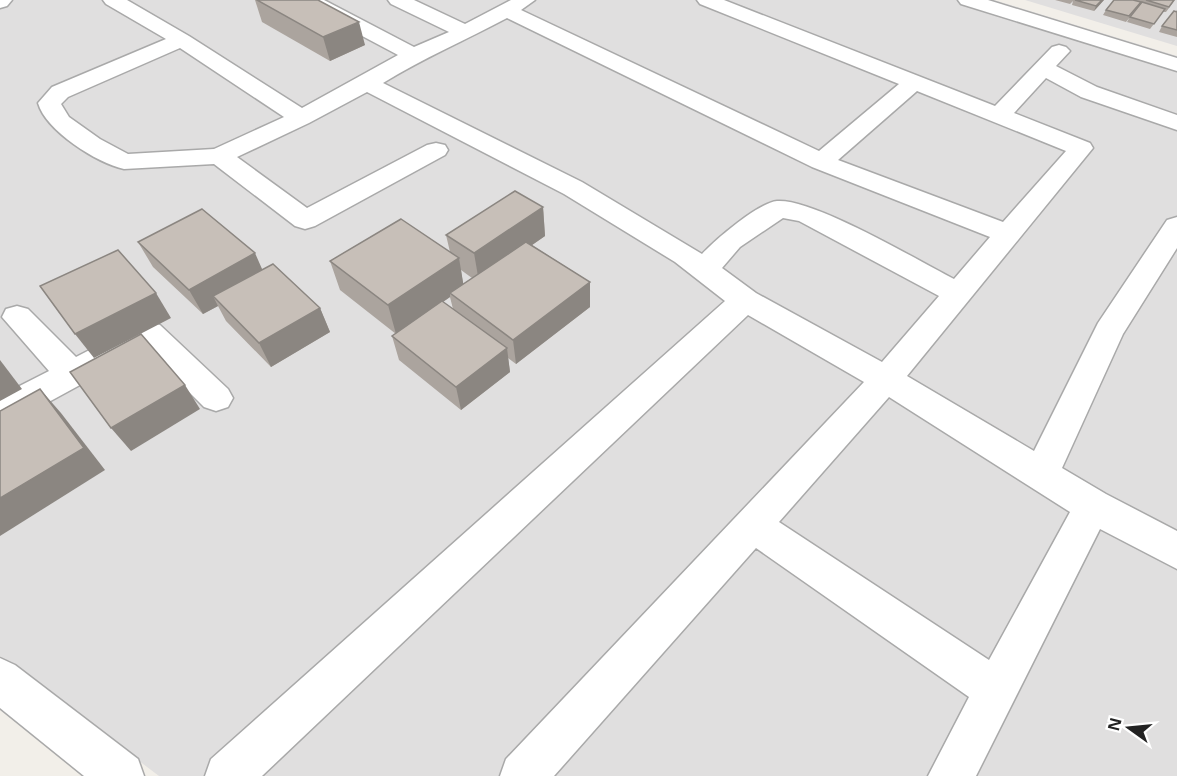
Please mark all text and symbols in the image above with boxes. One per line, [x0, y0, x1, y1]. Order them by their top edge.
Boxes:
north arrow [1099, 698, 1159, 758]
text: N [1102, 715, 1127, 733]

